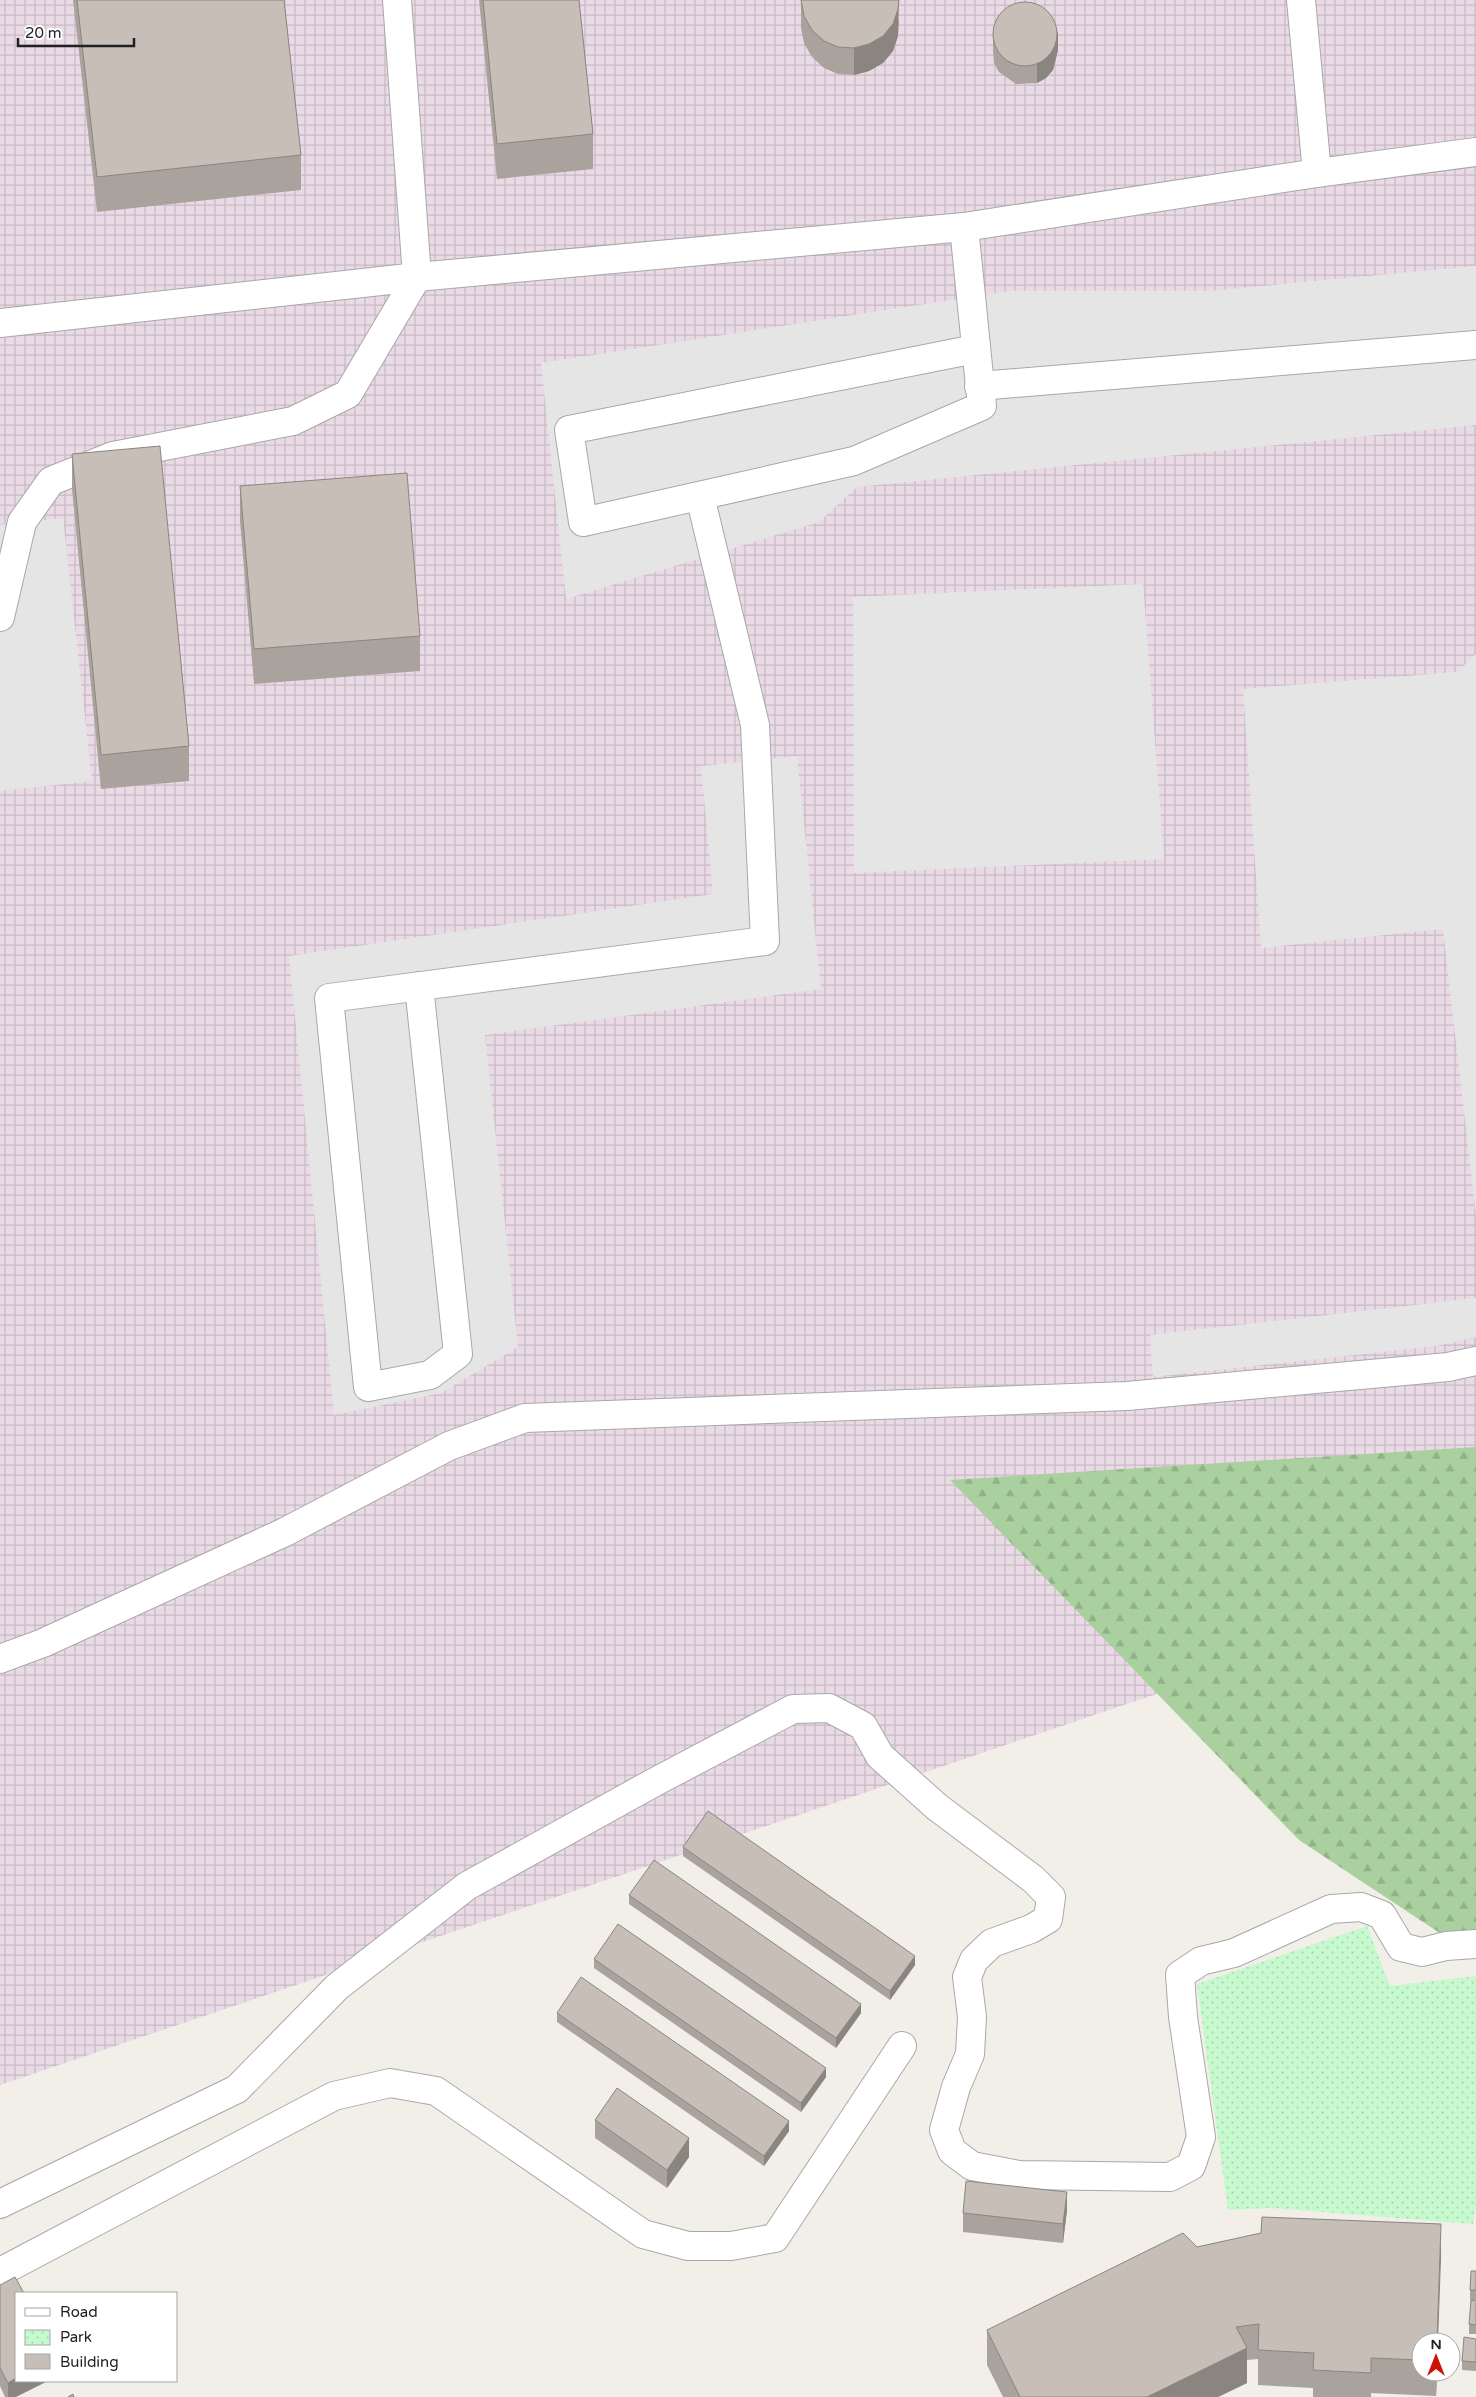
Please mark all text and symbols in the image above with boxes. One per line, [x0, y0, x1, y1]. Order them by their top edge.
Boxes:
scale bar [18, 15, 134, 47]
text: 20 m [25, 24, 62, 42]
legend [15, 2292, 178, 2382]
text: Road [60, 2303, 98, 2321]
text: Park [60, 2328, 92, 2346]
north arrow [1411, 2332, 1461, 2382]
text: N [1430, 2336, 1442, 2353]
text: Building [60, 2353, 119, 2371]

